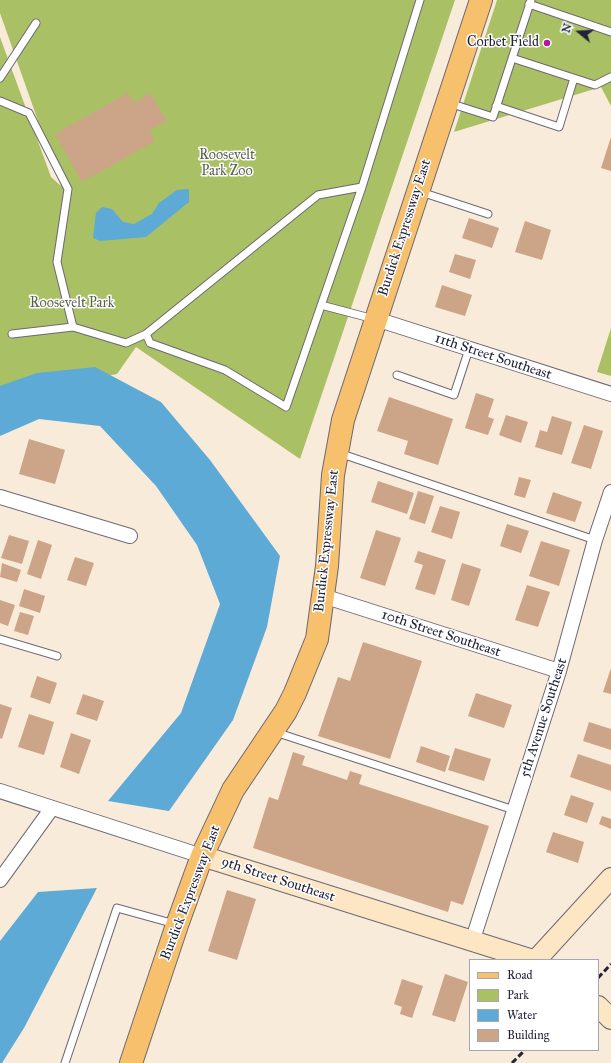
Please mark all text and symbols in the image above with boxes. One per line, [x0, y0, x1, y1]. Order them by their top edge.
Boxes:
north arrow [559, 12, 599, 52]
text: N [559, 22, 575, 35]
place label: Corbet Field [467, 35, 539, 51]
marker: Corbet Field [542, 38, 552, 48]
park label: Roosevelt Park Zoo [199, 148, 255, 180]
street label: Burdick Expressway East [375, 157, 435, 299]
park label: Roosevelt Park [30, 296, 114, 312]
street label: 11th Street Southeast [432, 330, 554, 384]
street label: Burdick Expressway East [311, 469, 343, 613]
street label: 10th Street Southeast [379, 607, 503, 661]
street label: 5th Avenue Southeast [517, 656, 571, 780]
street label: Burdick Expressway East [158, 823, 224, 963]
street label: 9th Street Southeast [219, 854, 337, 906]
legend [469, 959, 599, 1051]
text: Road [507, 968, 533, 982]
text: Park [507, 988, 529, 1002]
text: Water [507, 1008, 537, 1022]
text: Building [507, 1028, 549, 1042]

